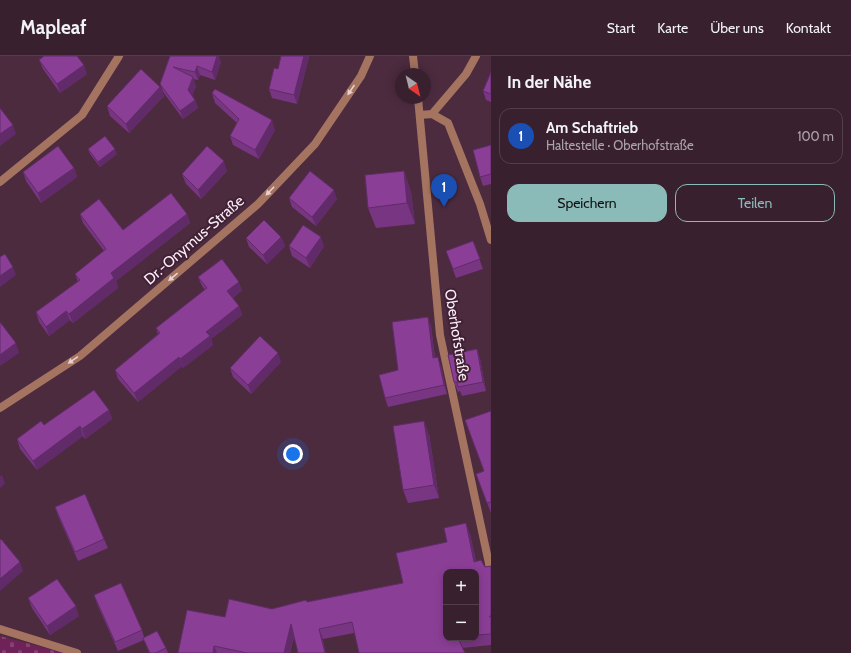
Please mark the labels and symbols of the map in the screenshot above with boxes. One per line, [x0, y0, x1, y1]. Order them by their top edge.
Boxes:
north arrow [395, 68, 431, 104]
one-way arrow [347, 85, 355, 95]
pin: 1 [431, 174, 457, 207]
one-way arrow [265, 186, 275, 196]
street label: Dr.-Onymus-Straße [140, 191, 248, 288]
one-way arrow [167, 273, 178, 282]
street label: Oberhofstraße [441, 288, 473, 383]
one-way arrow [68, 356, 78, 364]
your location [283, 444, 303, 464]

